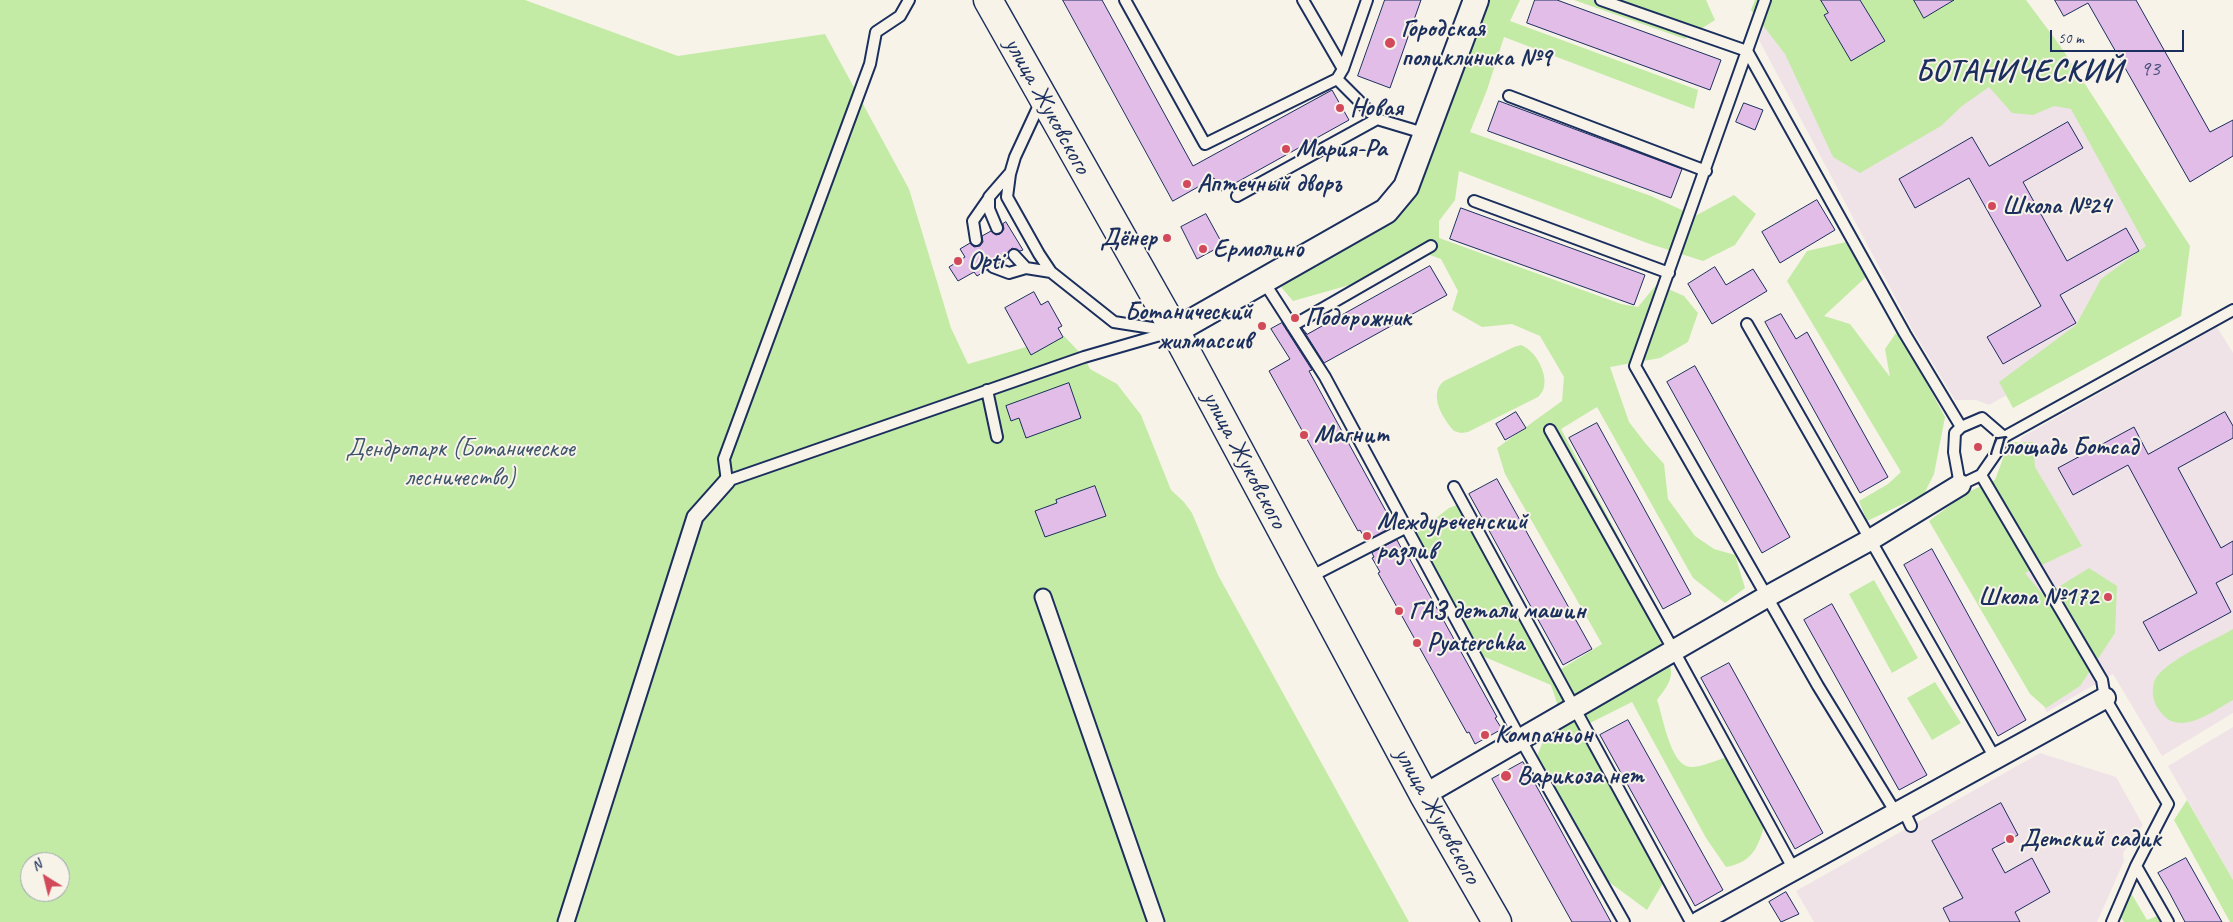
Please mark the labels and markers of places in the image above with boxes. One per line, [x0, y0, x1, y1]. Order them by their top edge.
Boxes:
place label: Городская поликлиника №9 [1401, 14, 1551, 73]
marker: Городская поликлиника №9 [1383, 36, 1397, 50]
place label: Новая [1350, 93, 1403, 123]
marker: Новая [1334, 102, 1346, 114]
place label: Мария-Ра [1296, 134, 1387, 164]
marker: Мария-Ра [1280, 143, 1292, 155]
place label: Аптечный дворъ [1197, 169, 1342, 199]
marker: Аптечный дворъ [1181, 178, 1193, 190]
place label: Школа №24 [2002, 191, 2111, 221]
marker: Школа №24 [1986, 200, 1998, 212]
place label: Дёнер [1100, 223, 1157, 253]
marker: Дёнер [1161, 232, 1173, 244]
place label: Ермолино [1213, 234, 1304, 264]
marker: Ермолино [1197, 243, 1209, 255]
place label: Opti [968, 246, 1003, 276]
marker: Opti [952, 255, 964, 267]
place label: Ботанический жилмассив [1125, 297, 1252, 356]
place label: Подорожник [1305, 303, 1411, 333]
marker: Подорожник [1289, 312, 1301, 324]
marker: Ботанический жилмассив [1256, 320, 1268, 332]
place label: Магнит [1314, 420, 1390, 450]
marker: Магнит [1298, 429, 1310, 441]
place label: Площадь Ботсад [1988, 432, 2138, 462]
marker: Площадь Ботсад [1972, 441, 1984, 453]
place label: Междуреченский разлив [1377, 507, 1527, 566]
marker: Междуреченский разлив [1361, 530, 1373, 542]
place label: Школа №172 [1978, 582, 2098, 612]
marker: Школа №172 [2102, 591, 2114, 603]
place label: ГАЗ детали машин [1409, 596, 1586, 626]
marker: ГАЗ детали машин [1393, 605, 1405, 617]
place label: Pyaterchka [1427, 628, 1524, 658]
marker: Pyaterchka [1411, 637, 1423, 649]
place label: Компаньон [1495, 720, 1593, 750]
marker: Компаньон [1479, 729, 1491, 741]
place label: Варикоза нет [1517, 761, 1644, 791]
marker: Варикоза нет [1499, 769, 1513, 783]
place label: Детский садик [2020, 824, 2161, 854]
marker: Детский садик [2004, 833, 2016, 845]

